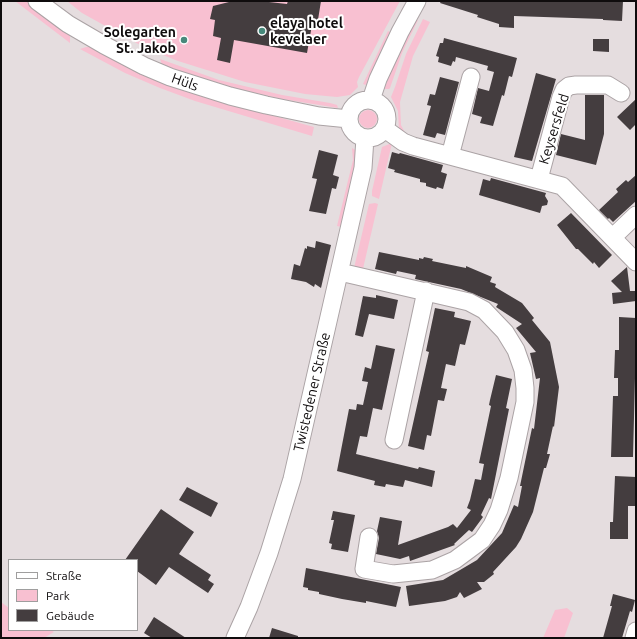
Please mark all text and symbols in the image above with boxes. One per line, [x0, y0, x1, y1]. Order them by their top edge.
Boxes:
place label: elaya hotel kevelaer [270, 15, 343, 48]
place label: Solegarten St. Jakob [104, 24, 176, 56]
marker: elaya hotel kevelaer [257, 26, 267, 36]
marker: Solegarten St. Jakob [179, 35, 189, 45]
street label: Hüls [169, 69, 201, 95]
street label: Keysersfeld [535, 92, 573, 166]
street label: Twistedener Straße [290, 331, 334, 453]
legend [8, 559, 138, 631]
text: Straße [46, 569, 82, 582]
text: Park [46, 589, 70, 602]
text: Gebäude [46, 609, 94, 622]

